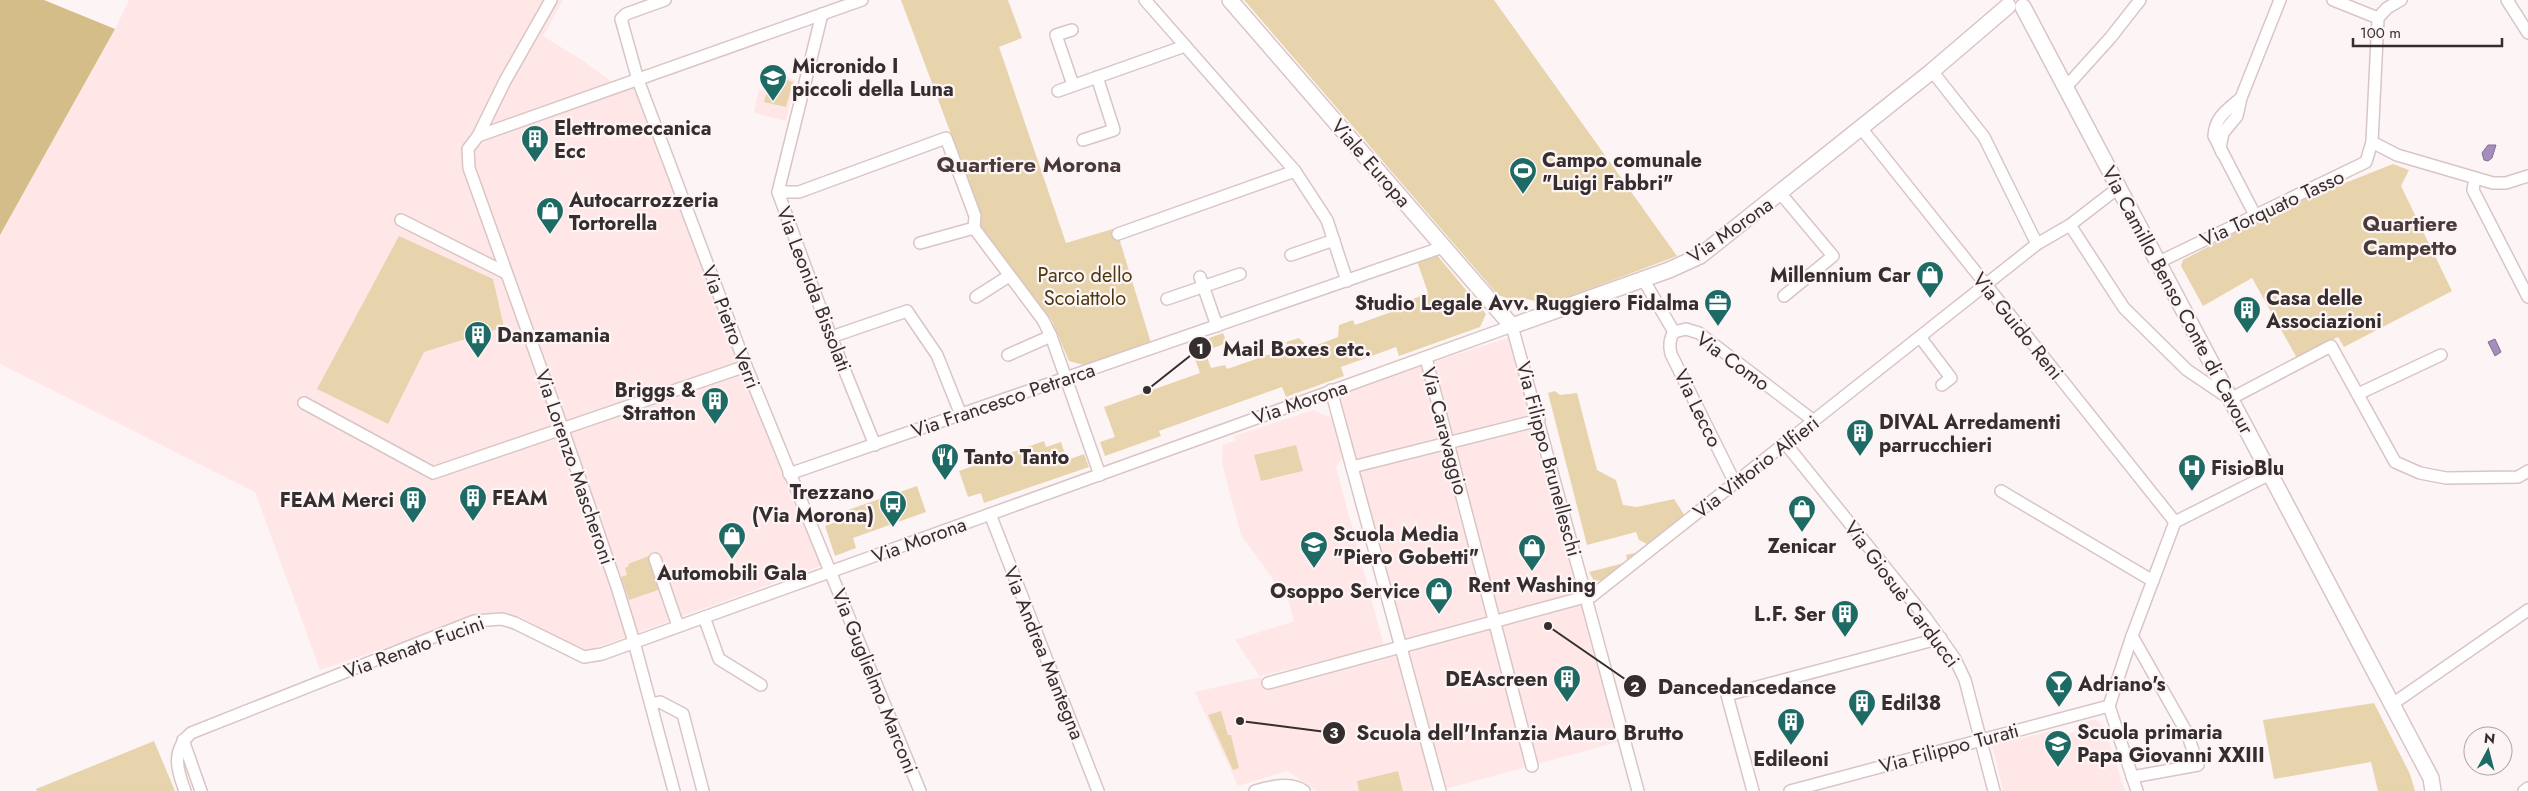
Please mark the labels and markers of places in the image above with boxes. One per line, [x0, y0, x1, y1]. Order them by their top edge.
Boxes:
place label: Micronido I piccoli della Luna [792, 52, 954, 104]
school or university icon: Micronido I piccoli della Luna [758, 63, 788, 102]
place label: Elettromeccanica Ecc [554, 114, 711, 166]
building icon: Elettromeccanica Ecc [520, 124, 550, 163]
place label: Campo comunale "Luigi Fabbri" [1542, 146, 1702, 198]
sports icon: Campo comunale "Luigi Fabbri" [1508, 156, 1538, 195]
place label: Autocarrozzeria Tortorella [568, 186, 718, 238]
shop icon: Autocarrozzeria Tortorella [535, 196, 565, 235]
shop icon: Millennium Car [1915, 260, 1945, 299]
place label: Millennium Car [1770, 261, 1912, 290]
place label: Casa delle Associazioni [2265, 284, 2382, 336]
office icon: Studio Legale Avv. Ruggiero Fidalma [1703, 288, 1733, 327]
place label: Studio Legale Avv. Ruggiero Fidalma [1355, 289, 1699, 318]
building icon: Casa delle Associazioni [2232, 295, 2262, 334]
building icon: Danzamania [463, 320, 493, 359]
place label: Danzamania [497, 321, 610, 350]
callout: Mail Boxes etc. [1188, 330, 1381, 366]
place label: Briggs & Stratton [614, 376, 696, 428]
building icon: Briggs & Stratton [700, 386, 730, 425]
place label: DIVAL Arredamenti parrucchieri [1879, 408, 2061, 460]
building icon: DIVAL Arredamenti parrucchieri [1845, 418, 1875, 457]
restaurant icon: Tanto Tanto [930, 442, 960, 481]
place label: Tanto Tanto [964, 443, 1070, 472]
hospital icon: FisioBlu [2177, 453, 2207, 492]
place label: FisioBlu [2211, 454, 2284, 483]
place label: Trezzano (Via Morona) [752, 478, 874, 530]
building icon: FEAM [458, 483, 488, 522]
place label: FEAM [492, 484, 548, 513]
building icon: FEAM Merci [398, 485, 428, 524]
place label: FEAM Merci [280, 486, 394, 515]
bus stop icon: Trezzano (Via Morona) [878, 489, 908, 528]
shop icon: Zenicar [1787, 494, 1817, 533]
place label: Scuola Media "Piero Gobetti" [1333, 520, 1479, 572]
shop icon: Automobili Gala [717, 521, 747, 560]
school or university icon: Scuola Media "Piero Gobetti" [1299, 530, 1329, 569]
place label: Zenicar [1767, 532, 1837, 561]
shop icon: Rent Washing [1517, 533, 1547, 572]
place label: Automobili Gala [656, 559, 807, 588]
place label: Rent Washing [1468, 571, 1596, 600]
shop icon: Osoppo Service [1424, 576, 1454, 615]
place label: Osoppo Service [1270, 577, 1420, 606]
building icon: L.F. Ser [1830, 599, 1860, 638]
place label: L.F. Ser [1754, 600, 1827, 629]
building icon: DEAscreen [1552, 664, 1582, 703]
place label: DEAscreen [1445, 665, 1548, 694]
callout: Dancedancedance [1622, 668, 1846, 704]
bar icon: Adriano's [2044, 669, 2074, 708]
place label: Adriano's [2077, 670, 2166, 699]
building icon: Edil38 [1847, 688, 1877, 727]
place label: Edil38 [1881, 689, 1941, 718]
building icon: Edileoni [1776, 707, 1806, 746]
callout: Scuola dell'Infanzia Mauro Brutto [1322, 715, 1694, 751]
place label: Scuola primaria Papa Giovanni XXIII [2077, 718, 2265, 770]
school or university icon: Scuola primaria Papa Giovanni XXIII [2043, 729, 2073, 768]
place label: Edileoni [1753, 745, 1829, 774]

